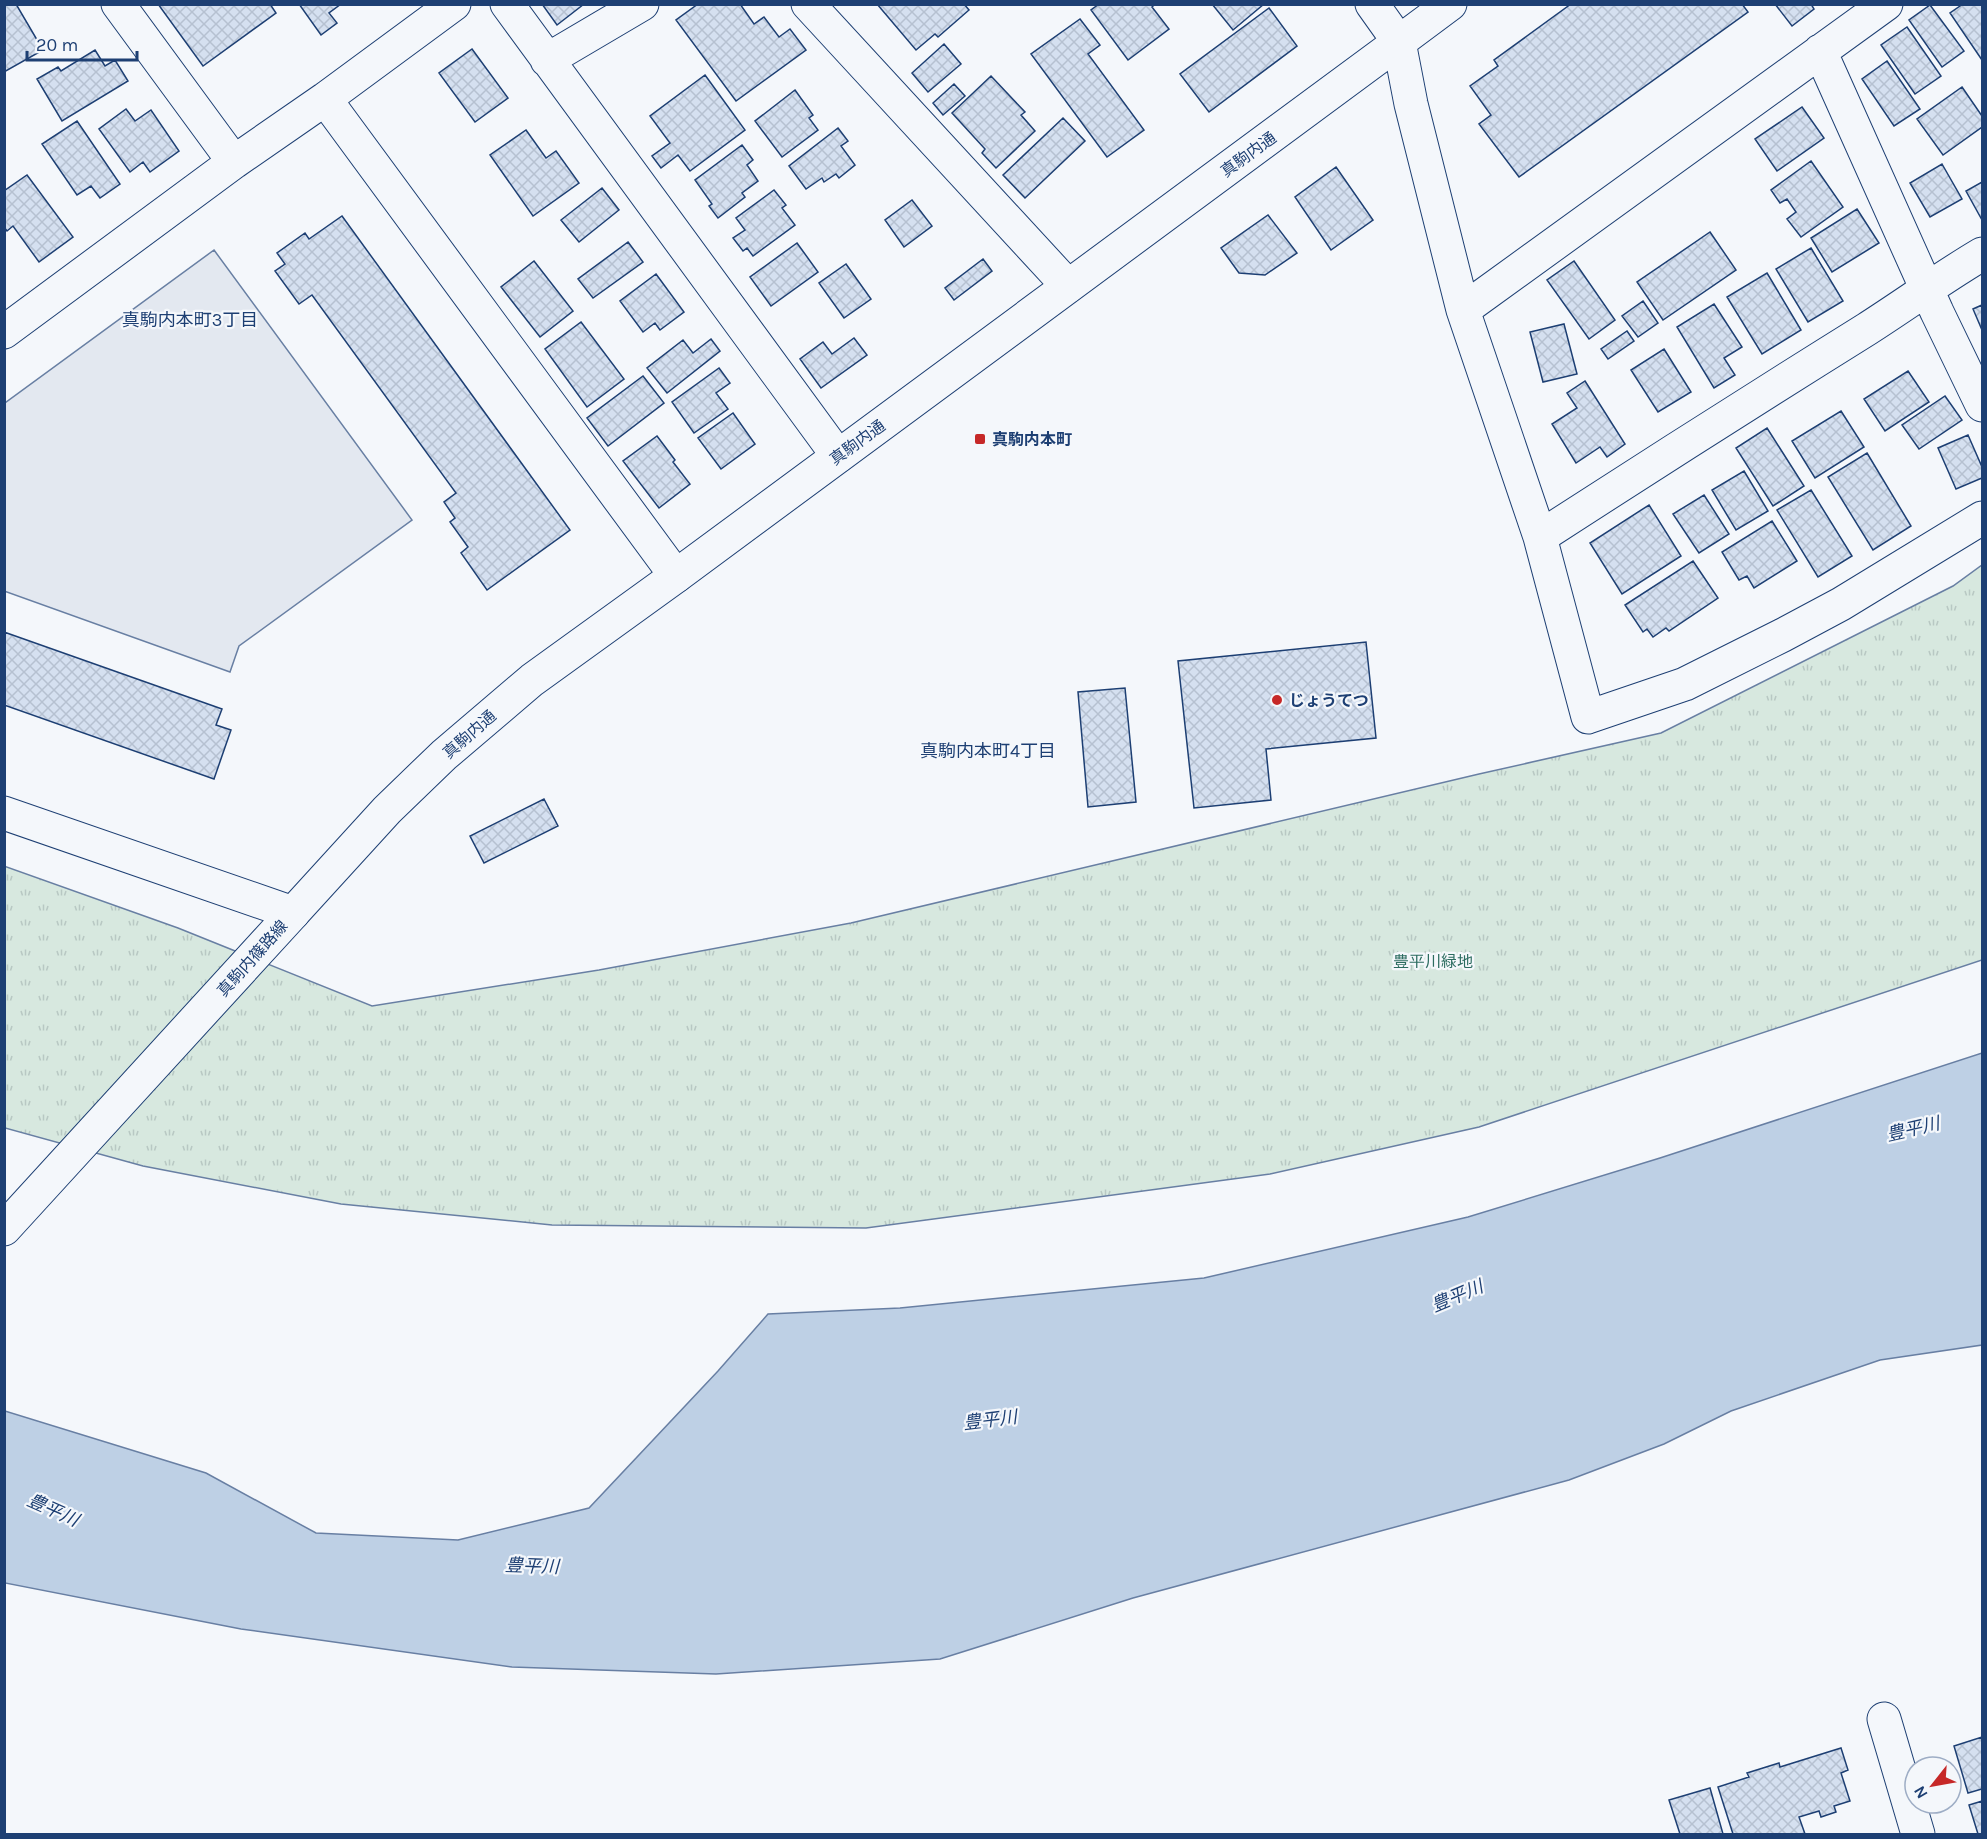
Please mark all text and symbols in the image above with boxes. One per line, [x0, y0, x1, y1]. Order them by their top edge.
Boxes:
scale bar [27, 24, 136, 62]
text: 20 m [36, 34, 78, 56]
street label: 真駒内通 [1217, 128, 1280, 181]
district label: 真駒内本町3丁目 [122, 309, 258, 331]
street label: 真駒内通 [826, 416, 889, 469]
place label: 真駒内本町 [992, 430, 1072, 449]
marker: 真駒内本町 [973, 432, 987, 446]
place label: じょうてつ [1289, 691, 1369, 710]
marker: じょうてつ [1270, 693, 1284, 707]
street label: 真駒内通 [439, 706, 500, 763]
district label: 真駒内本町4丁目 [920, 740, 1056, 762]
street label: 真駒内篠路線 [213, 916, 292, 1000]
park label: 豊平川緑地 [1393, 952, 1473, 971]
water label: 豊平川 [1884, 1112, 1944, 1146]
water label: 豊平川 [1428, 1275, 1488, 1317]
water label: 豊平川 [962, 1406, 1020, 1434]
water label: 豊平川 [24, 1489, 84, 1532]
water label: 豊平川 [505, 1554, 561, 1578]
north arrow [1903, 1755, 1963, 1815]
text: N [1909, 1783, 1932, 1802]

